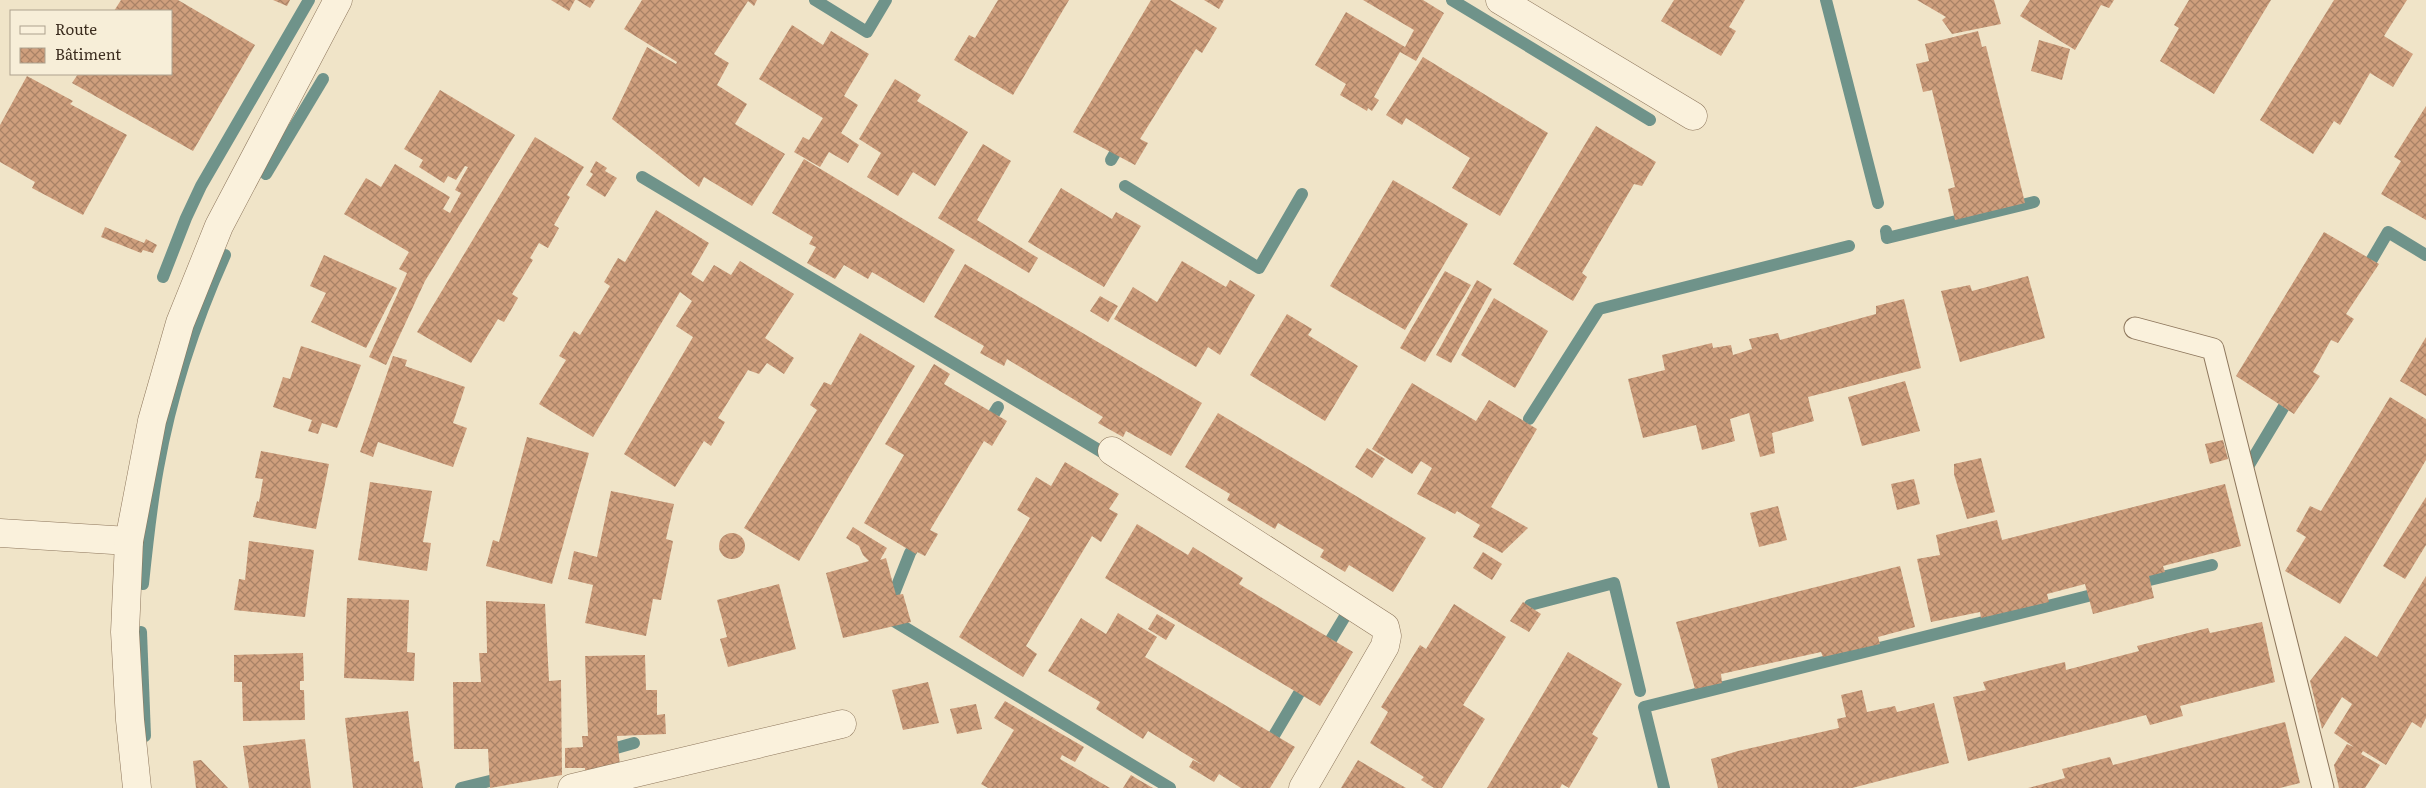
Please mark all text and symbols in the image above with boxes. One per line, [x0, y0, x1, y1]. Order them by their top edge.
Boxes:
legend [10, 10, 172, 75]
text: Route [55, 17, 97, 40]
text: Bâtiment [55, 42, 121, 65]

